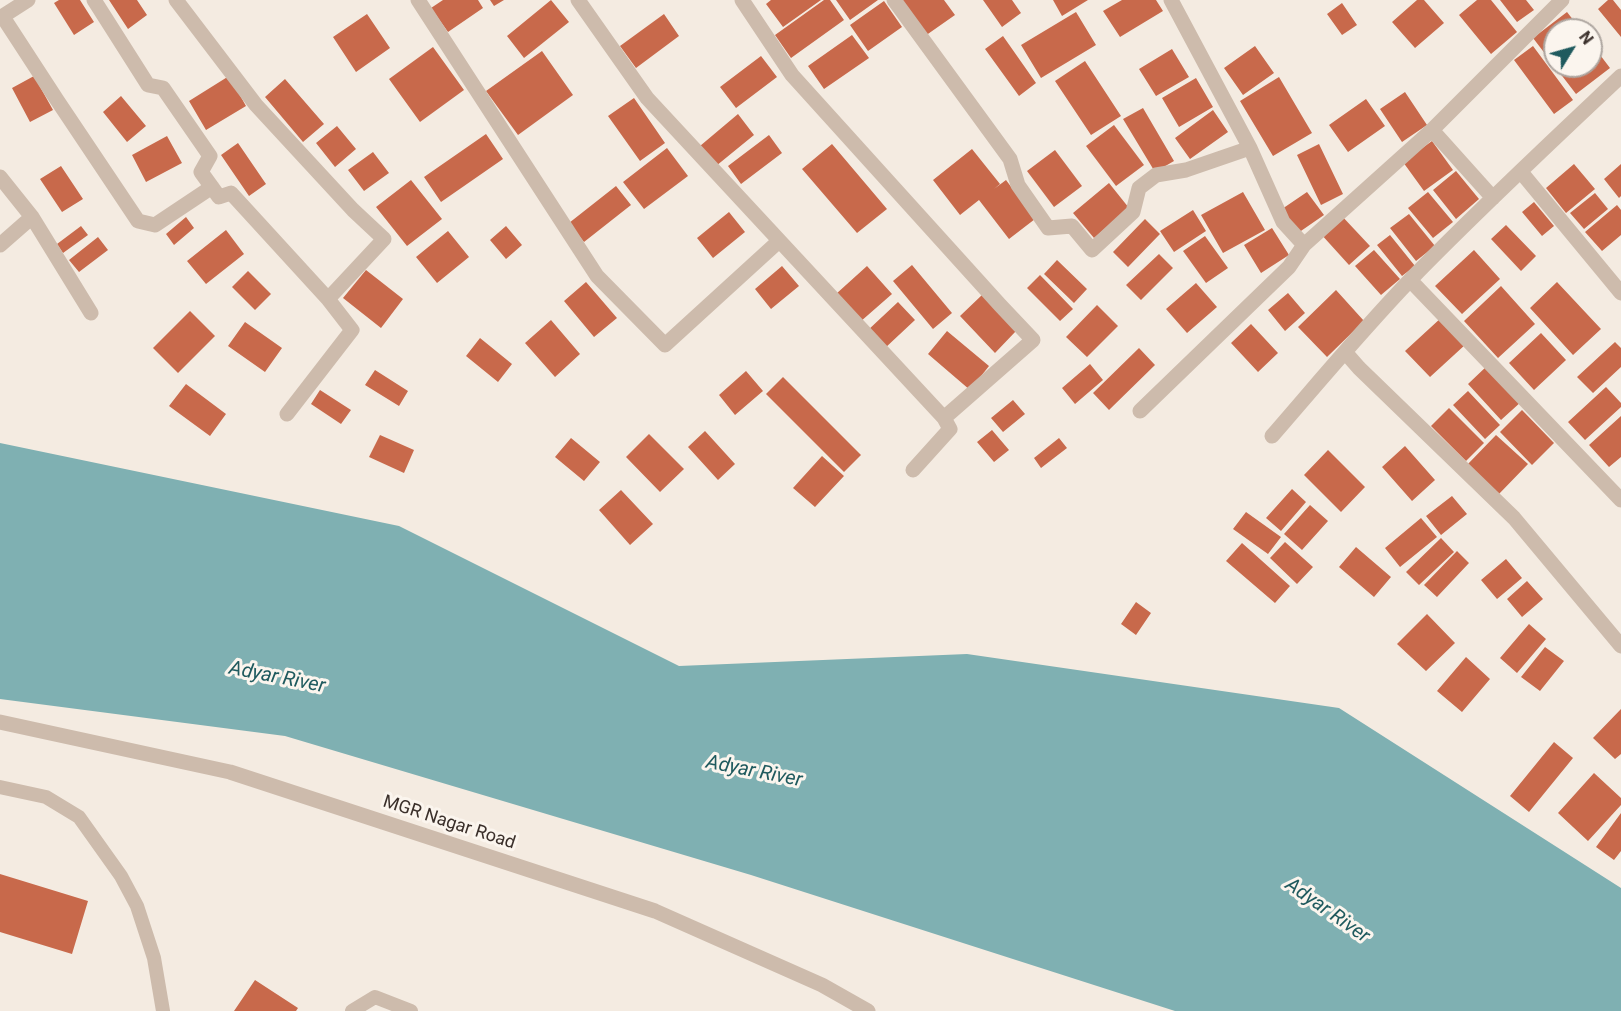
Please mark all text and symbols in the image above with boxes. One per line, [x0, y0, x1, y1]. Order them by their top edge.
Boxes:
north arrow [1543, 18, 1603, 78]
text: N [1575, 28, 1597, 48]
water label: Adyar River [227, 657, 327, 699]
water label: Adyar River [704, 751, 804, 793]
street label: MGR Nagar Road [380, 791, 518, 855]
water label: Adyar River [1280, 873, 1374, 949]

